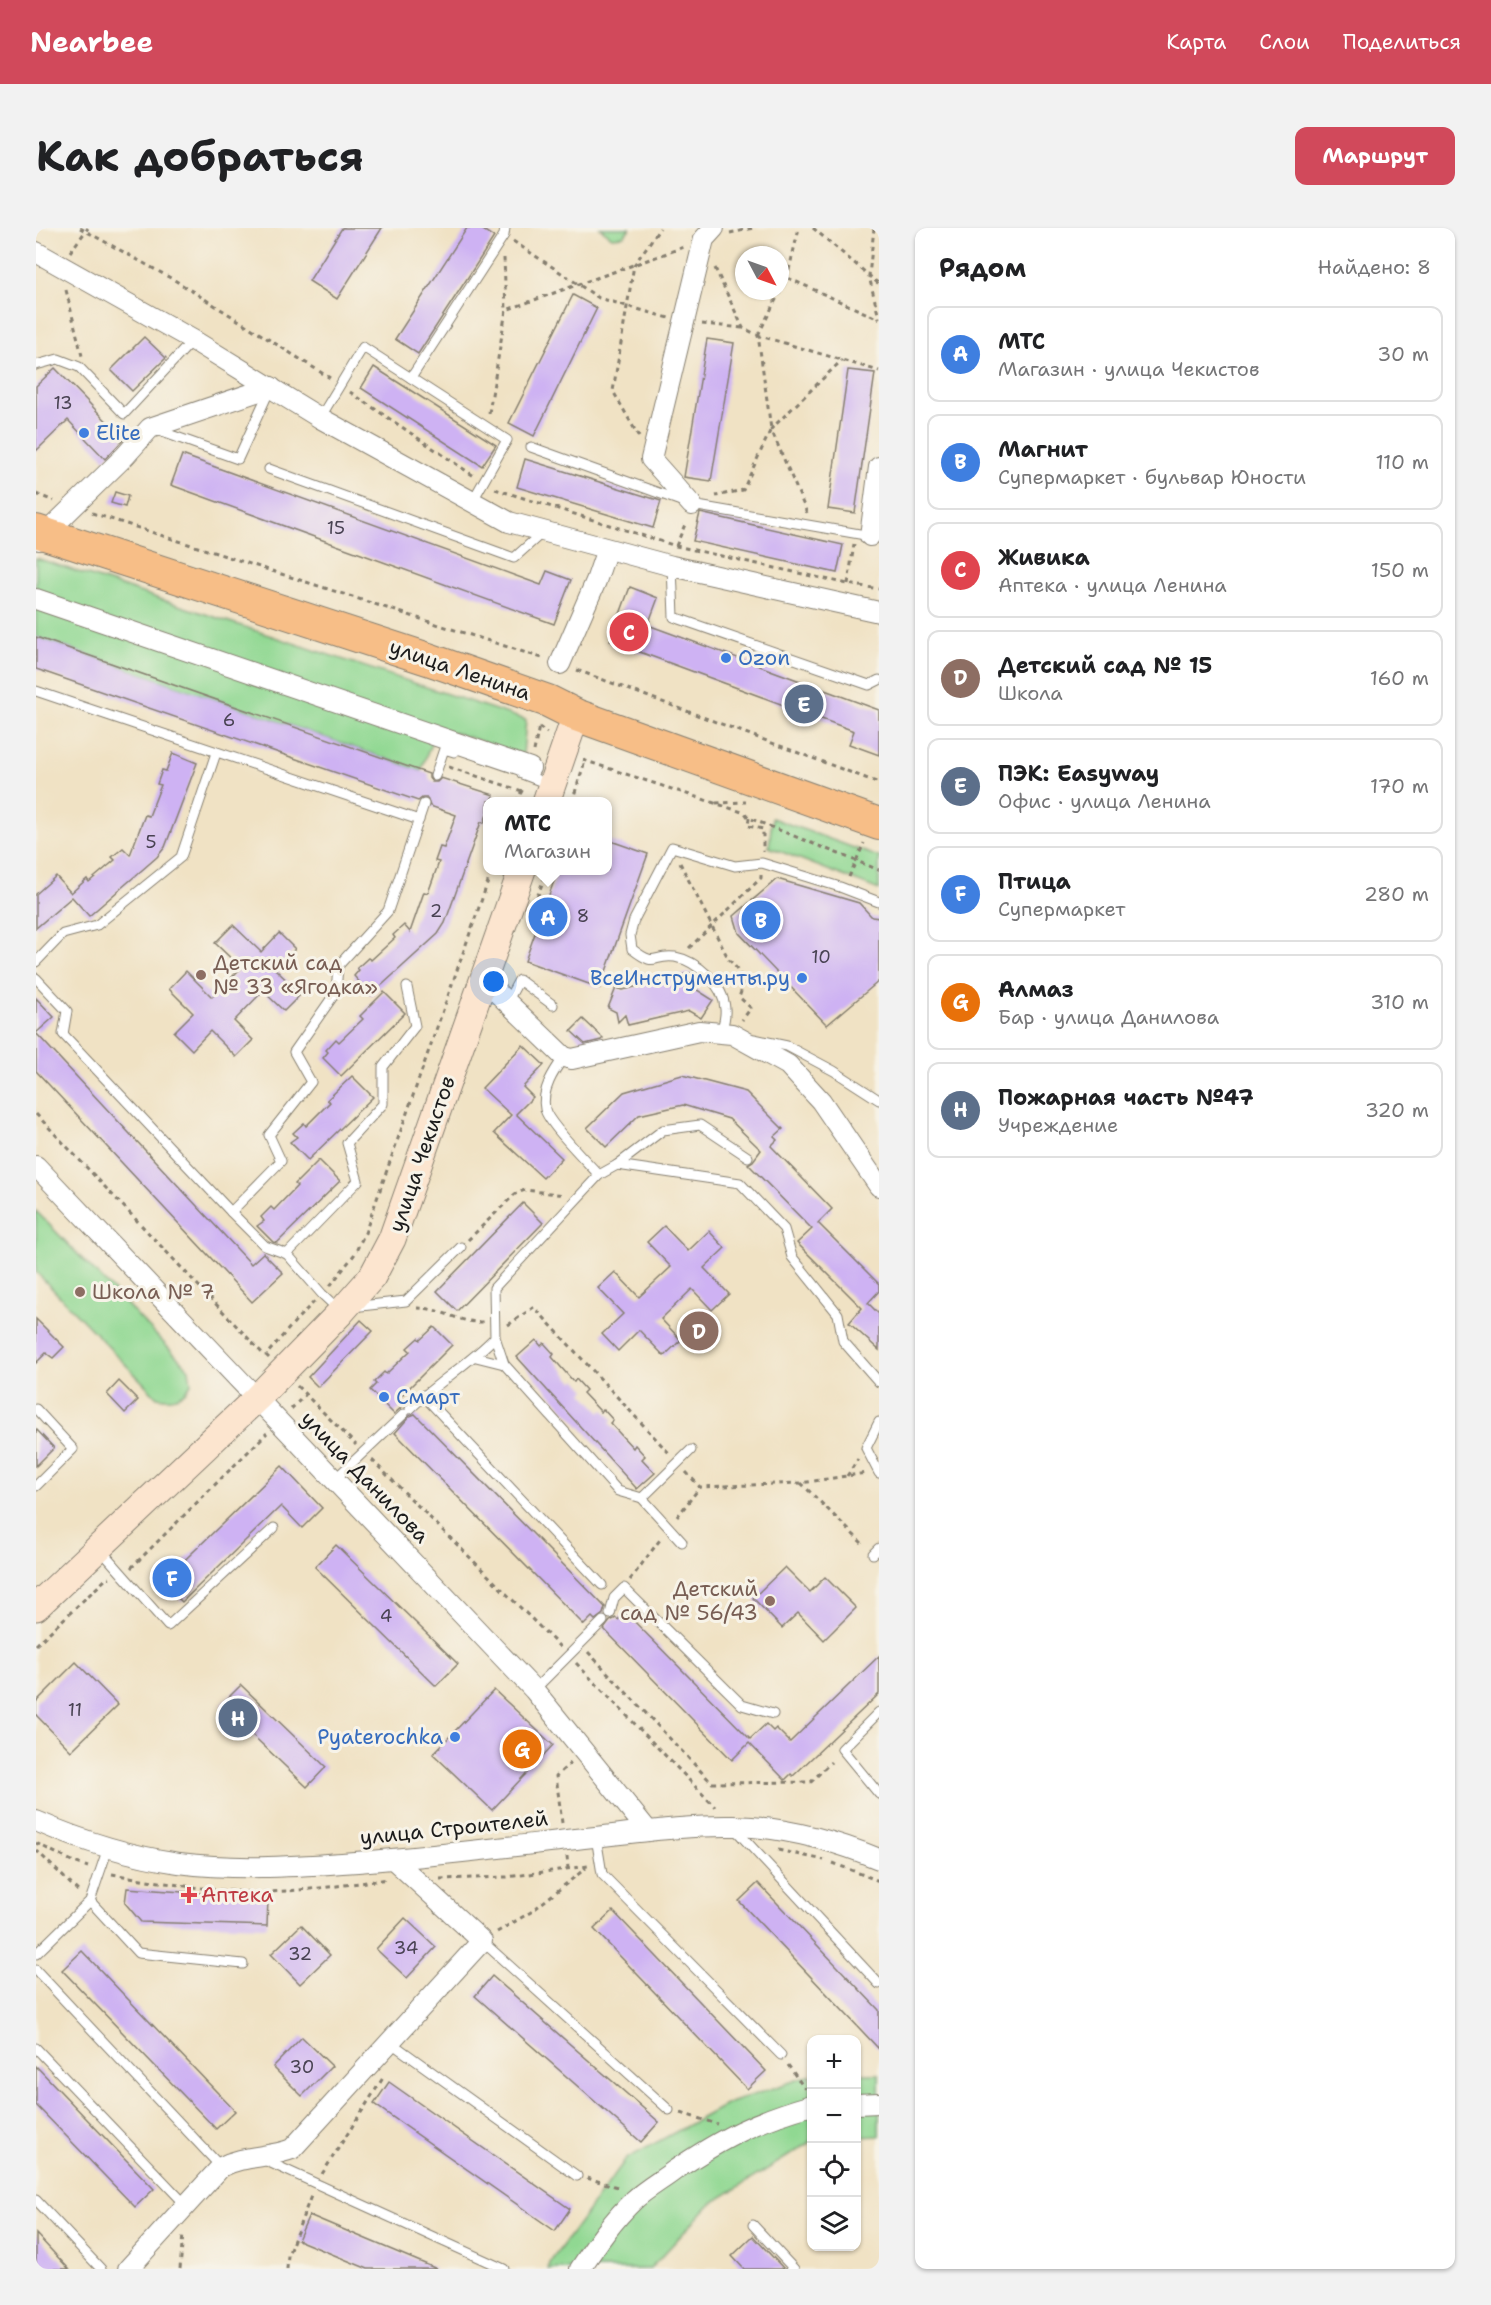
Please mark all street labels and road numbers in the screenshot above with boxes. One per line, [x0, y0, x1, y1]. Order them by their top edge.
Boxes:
street label: улица Ленина [386, 633, 534, 707]
street label: улица Чекистов [382, 1072, 462, 1236]
street label: улица Данилова [295, 1405, 435, 1549]
street label: улица Строителей [359, 1804, 550, 1852]

